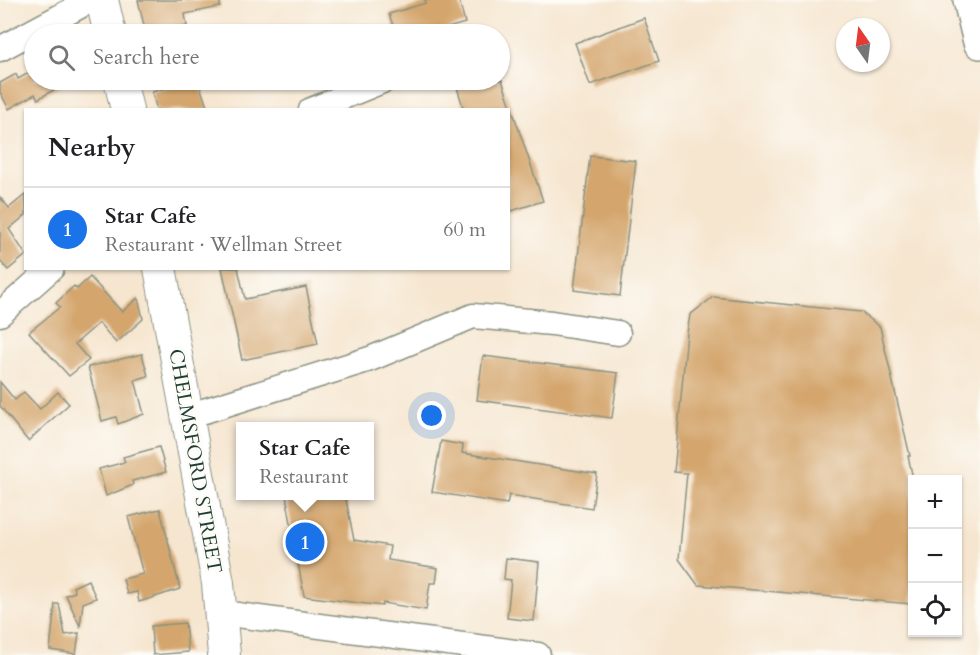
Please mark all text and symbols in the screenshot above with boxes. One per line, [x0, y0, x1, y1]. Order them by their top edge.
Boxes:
north arrow [836, 18, 890, 72]
search box [24, 24, 510, 90]
icon: search [45, 41, 78, 74]
text: Search here [93, 42, 200, 72]
text: Nearby [48, 130, 136, 165]
text: Star Cafe [105, 201, 197, 231]
text: 1 [62, 216, 73, 243]
text: 60 m [443, 216, 486, 243]
text: Restaurant · Wellman Street [105, 231, 342, 258]
street label: CHELMSFORD STREET [162, 347, 229, 576]
your location [417, 401, 446, 430]
popup [236, 422, 374, 500]
text: Star Cafe [259, 433, 351, 463]
text: Restaurant [259, 463, 348, 490]
map controls [908, 475, 962, 637]
button: + [908, 475, 962, 529]
pin: 1 [286, 520, 324, 564]
button: − [908, 529, 962, 583]
button: locate [908, 583, 962, 637]

